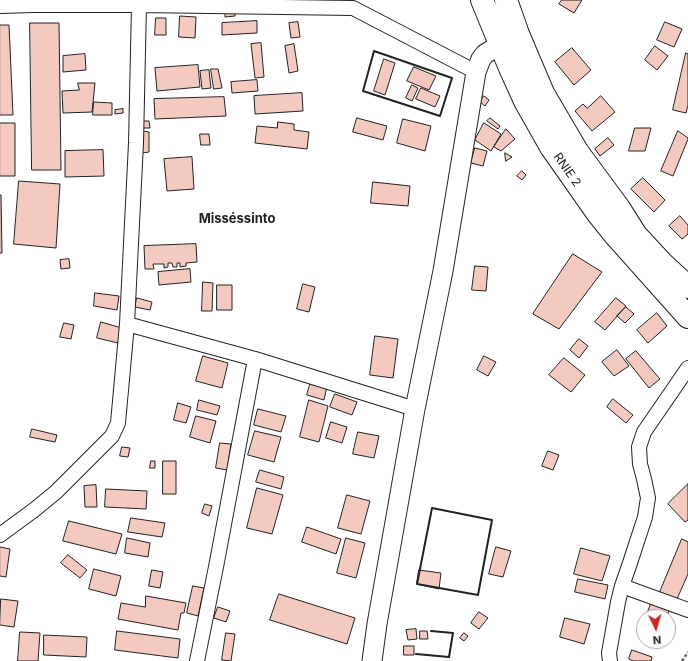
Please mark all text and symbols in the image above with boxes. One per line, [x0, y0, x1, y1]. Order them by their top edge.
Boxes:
street label: RNIE 2 [550, 150, 584, 190]
district label: Misséssinto [199, 211, 275, 227]
north arrow [636, 609, 676, 649]
text: N [652, 633, 662, 647]

